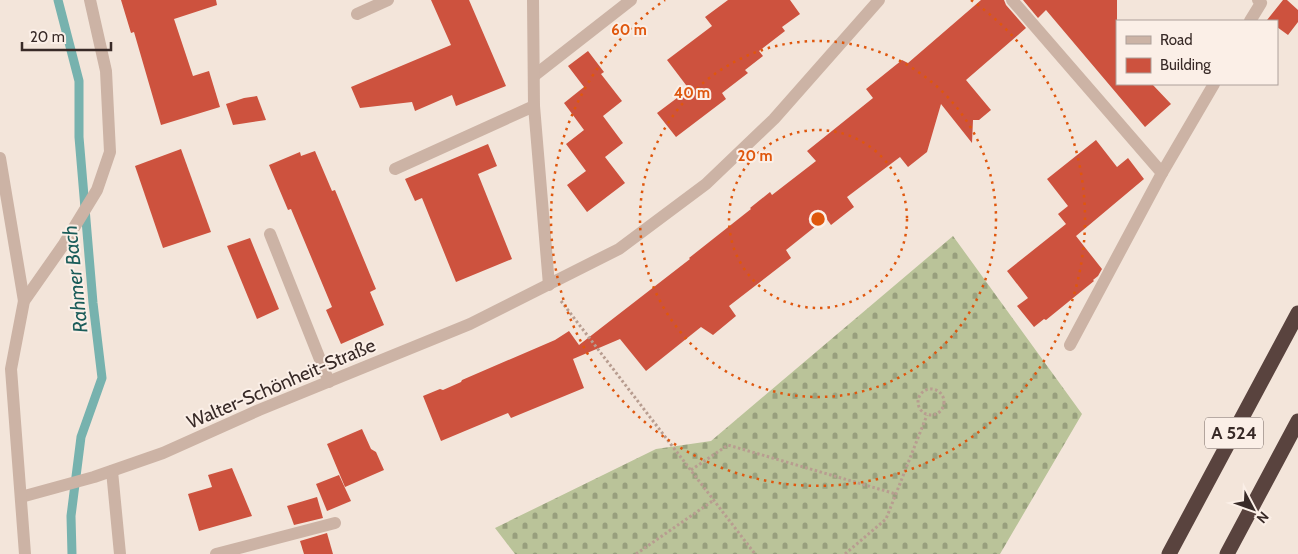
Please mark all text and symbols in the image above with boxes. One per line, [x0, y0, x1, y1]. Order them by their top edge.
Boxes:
scale bar [22, 20, 111, 52]
legend [1116, 20, 1278, 85]
text: 60 m [611, 21, 647, 39]
text: 20 m [30, 28, 65, 46]
text: Road [1160, 31, 1193, 49]
text: Building [1160, 56, 1211, 74]
text: 40 m [674, 84, 710, 102]
text: 20 m [738, 147, 772, 165]
centre of rings [809, 210, 827, 228]
water label: Rahmer Bach [57, 224, 93, 334]
street label: Walter-Schönheit-Straße [184, 333, 379, 434]
road number: A 524 [1205, 418, 1263, 448]
north arrow [1228, 484, 1278, 534]
text: N [1253, 508, 1273, 527]

